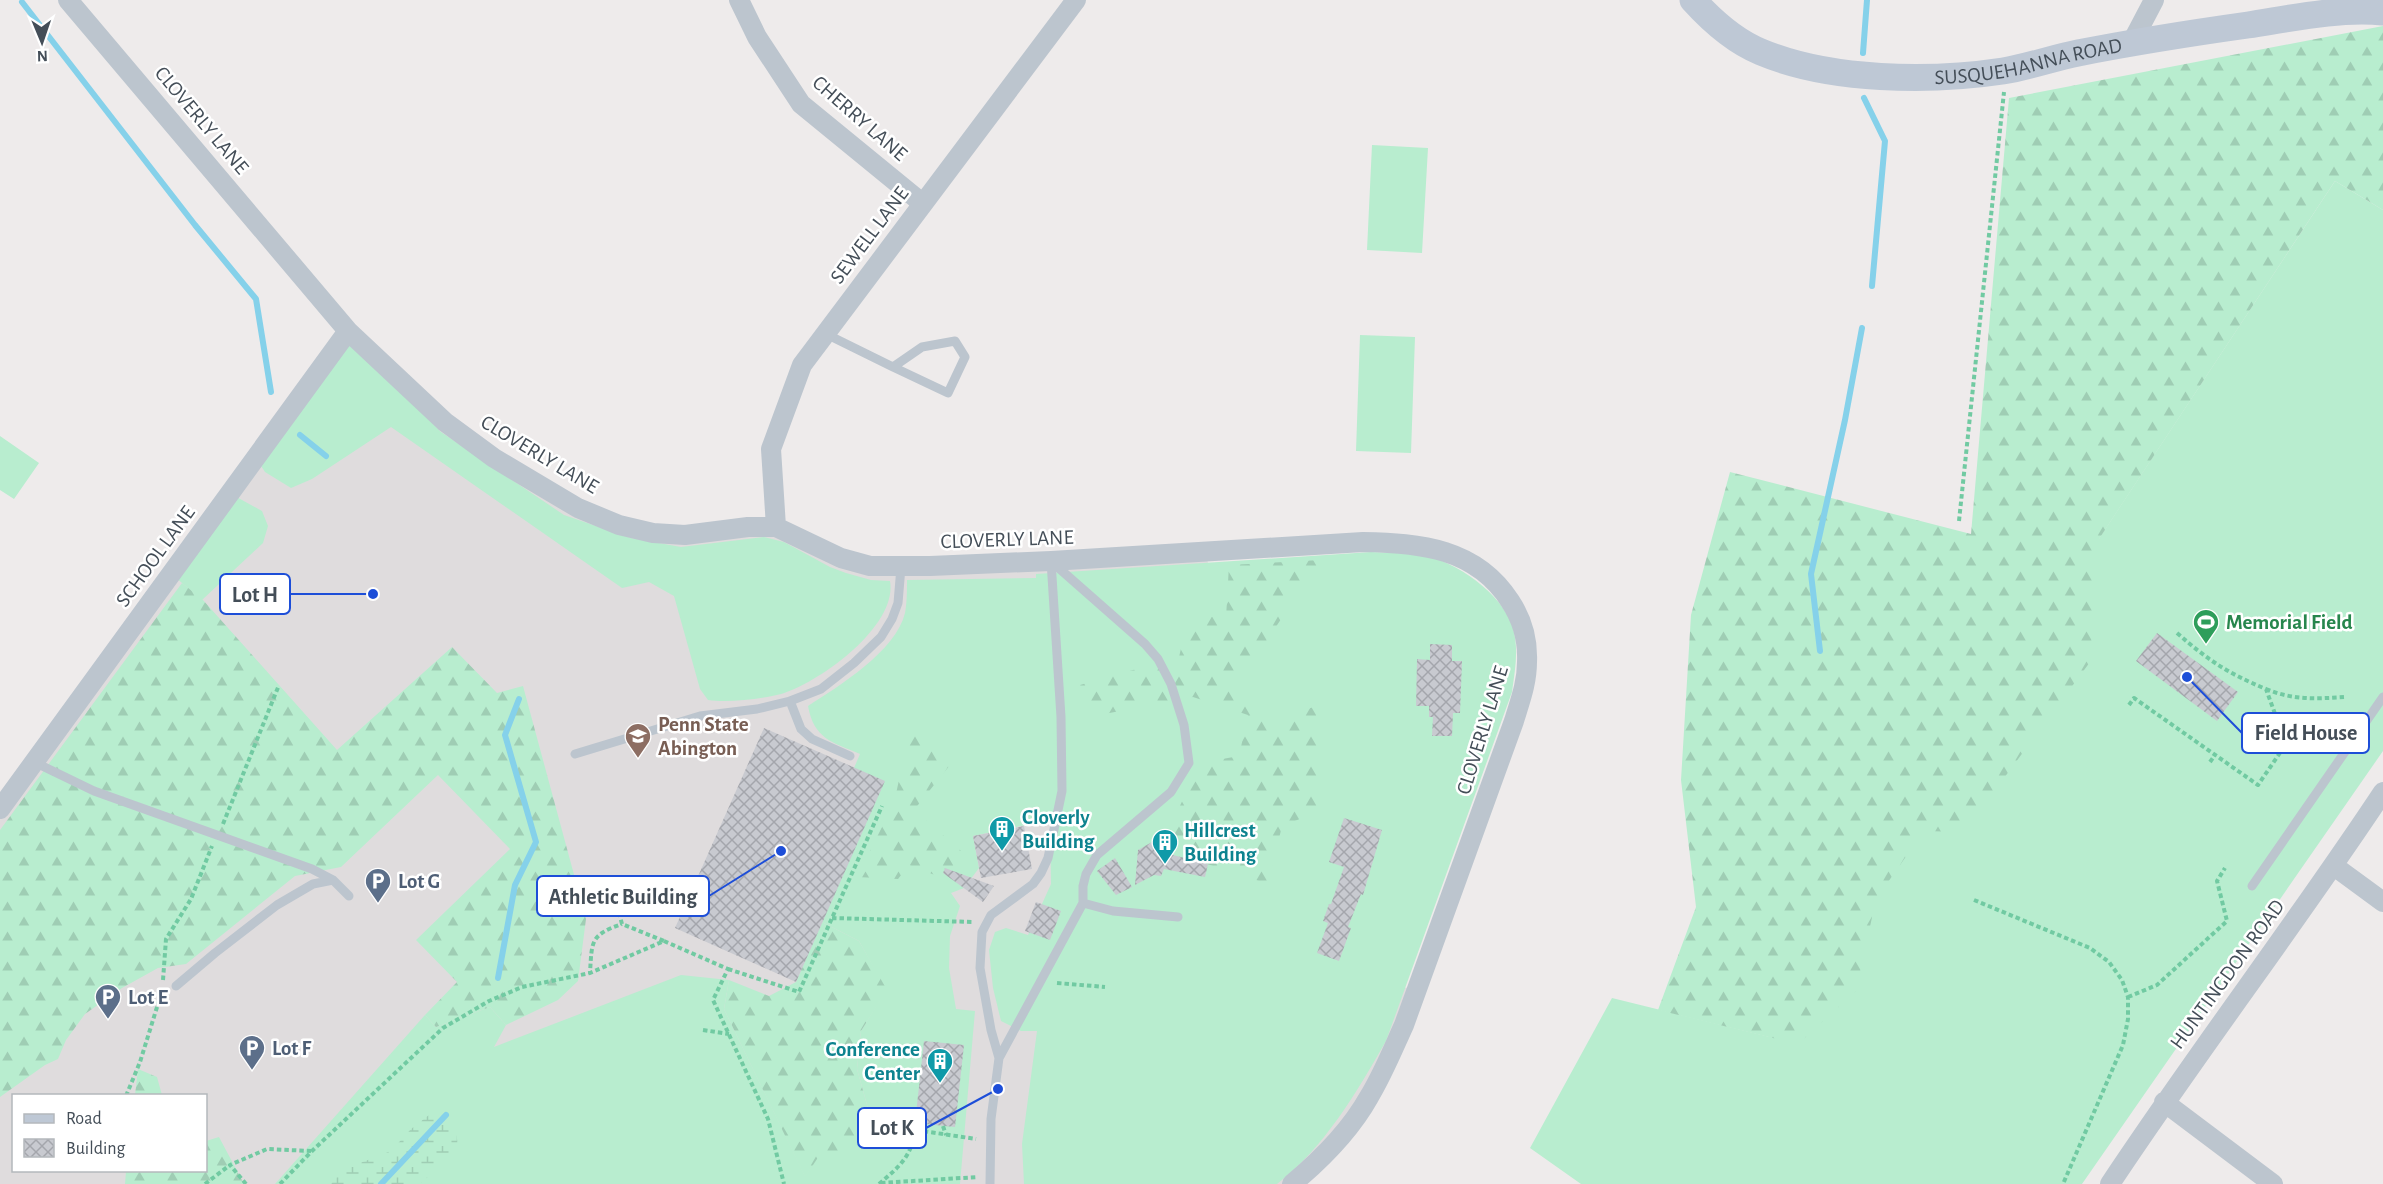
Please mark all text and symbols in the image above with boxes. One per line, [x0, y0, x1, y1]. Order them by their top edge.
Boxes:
north arrow [12, 12, 72, 72]
street label: SUSQUEHANNA ROAD [1934, 35, 2124, 88]
text: N [37, 48, 48, 64]
street label: CLOVERLY LANE [151, 63, 252, 178]
street label: CHERRY LANE [808, 72, 911, 165]
street label: SEWELL LANE [826, 183, 912, 288]
street label: CLOVERLY LANE [477, 411, 602, 498]
street label: SCHOOL LANE [112, 502, 199, 611]
street label: CLOVERLY LANE [940, 527, 1074, 552]
callout: Lot H [220, 574, 290, 614]
text: Lot H [232, 584, 278, 606]
sports icon: Memorial Field [2191, 607, 2221, 645]
place label: Memorial Field [2226, 612, 2353, 633]
street label: CLOVERLY LANE [1453, 663, 1512, 797]
callout: Field House [2242, 713, 2369, 753]
place label: Penn State Abington [658, 714, 749, 759]
school or university icon: Penn State Abington [623, 721, 653, 759]
text: Field House [2255, 722, 2357, 744]
place label: Cloverly Building [1022, 807, 1095, 852]
building icon: Cloverly Building [987, 814, 1017, 852]
place label: Hillcrest Building [1184, 820, 1257, 865]
building icon: Hillcrest Building [1150, 827, 1180, 865]
parking icon: Lot G [363, 866, 393, 904]
place label: Lot G [398, 871, 440, 892]
callout: Athletic Building [537, 876, 709, 916]
text: Athletic Building [549, 886, 698, 908]
street label: HUNTINGDON ROAD [2166, 896, 2288, 1053]
parking icon: Lot E [93, 982, 123, 1020]
place label: Lot E [128, 987, 169, 1008]
parking icon: Lot F [237, 1033, 267, 1071]
place label: Lot F [272, 1038, 312, 1059]
place label: Conference Center [825, 1039, 921, 1084]
building icon: Conference Center [925, 1046, 955, 1084]
legend [12, 1094, 207, 1172]
callout: Lot K [858, 1108, 926, 1148]
text: Road [66, 1110, 102, 1128]
text: Lot K [870, 1117, 915, 1139]
text: Building [66, 1140, 126, 1158]

